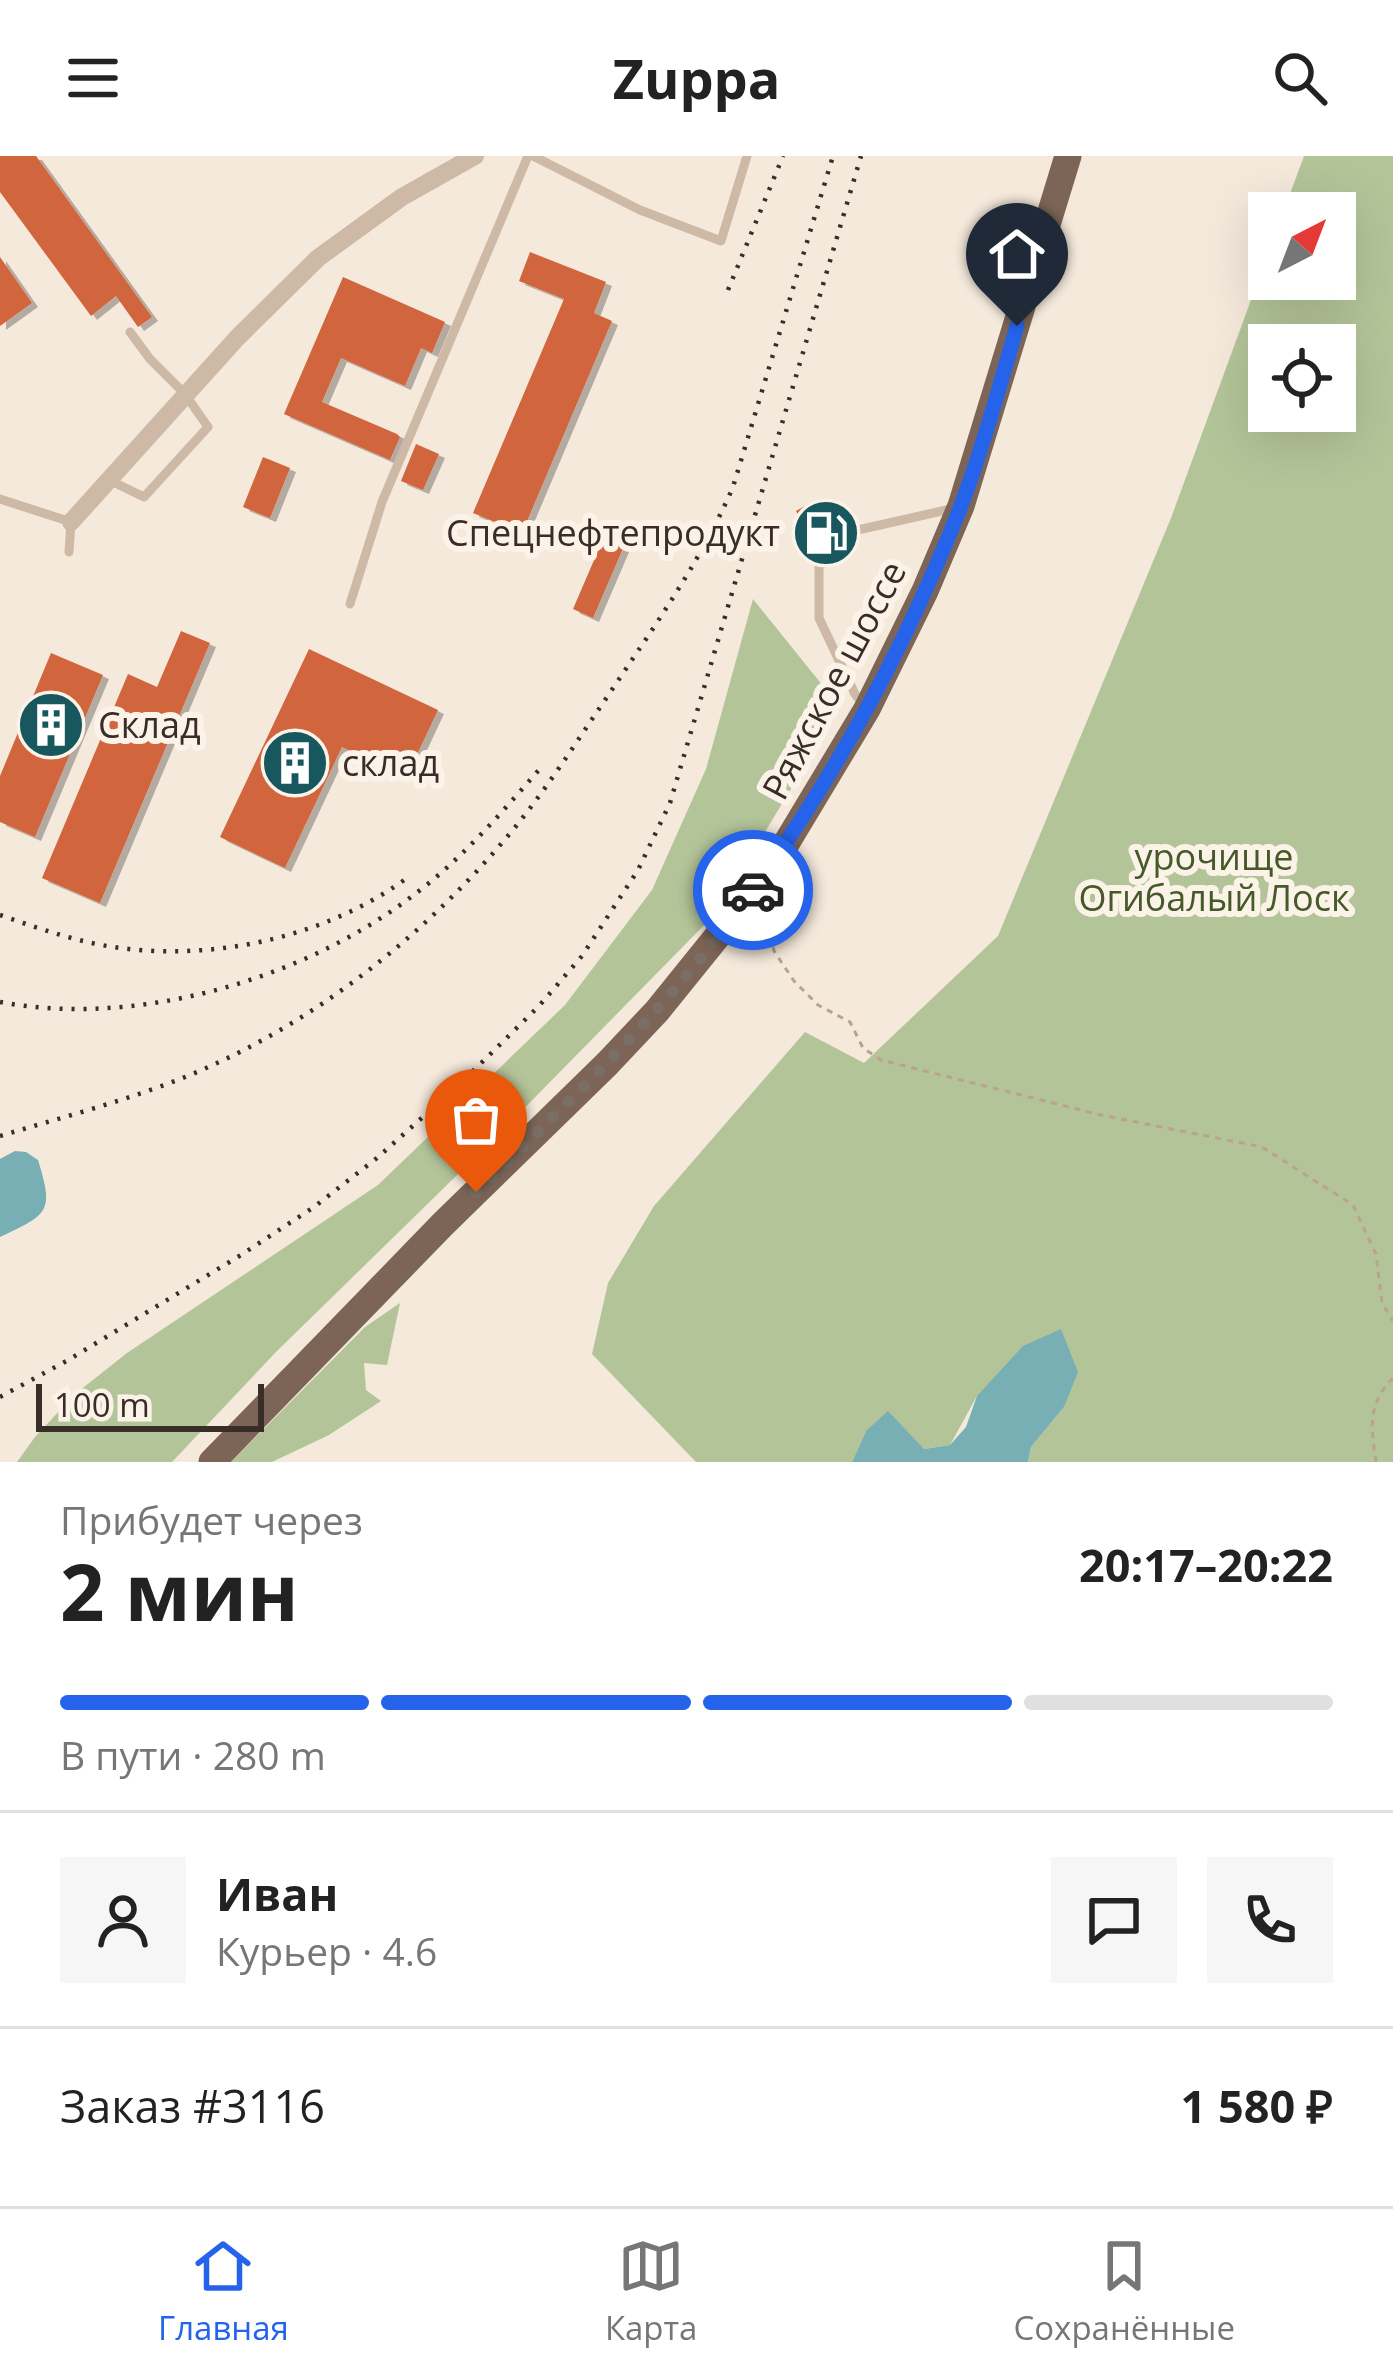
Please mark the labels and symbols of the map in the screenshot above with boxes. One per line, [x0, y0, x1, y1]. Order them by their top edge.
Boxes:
north arrow [1248, 192, 1356, 300]
pin [966, 203, 1068, 326]
fuel station icon: Спецнефтепродукт [791, 498, 861, 568]
place label: Спецнефтепродукт [446, 508, 780, 557]
street label: Ряжское шоссе [750, 552, 917, 808]
building icon: Склад [16, 690, 86, 760]
place label: Склад [98, 700, 201, 749]
building icon: склад [260, 728, 330, 798]
place label: склад [342, 738, 439, 787]
courier [693, 830, 813, 950]
park label: урочище Огибалый Лоск [1078, 832, 1350, 922]
pin [425, 1069, 527, 1192]
scale bar [36, 1378, 264, 1431]

